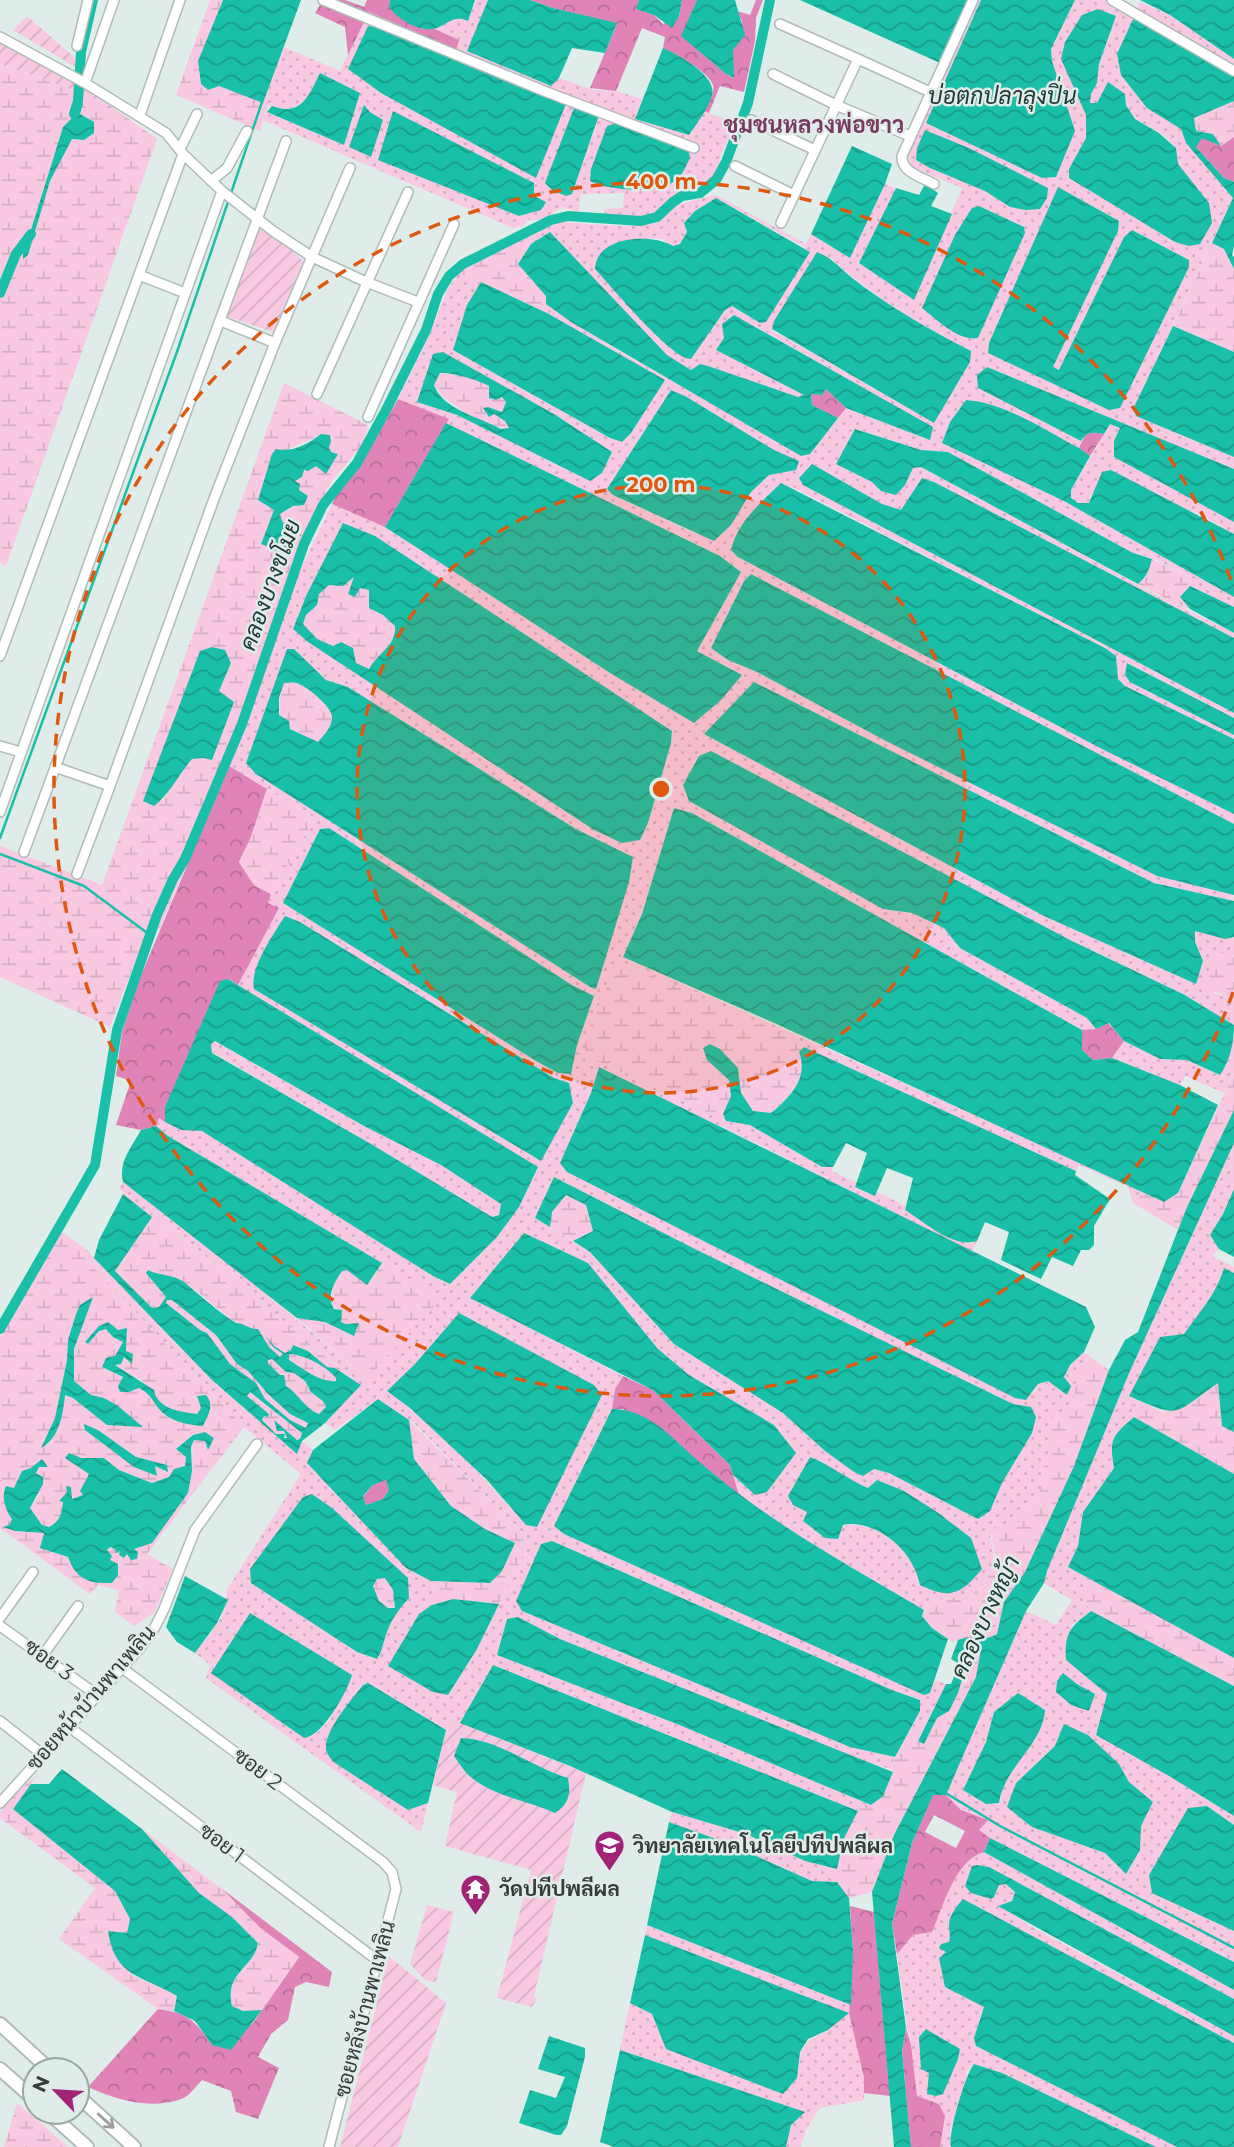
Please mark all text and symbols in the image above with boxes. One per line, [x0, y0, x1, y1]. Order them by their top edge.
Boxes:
water label: บ่อตกปลาลุงปิ่น [928, 76, 1077, 112]
district label: ชุมชนหลวงพ่อขาว [724, 111, 904, 142]
text: 400 m [626, 169, 696, 194]
text: 200 m [627, 472, 695, 497]
water label: คลองบางขโมย [231, 515, 307, 654]
centre of rings [649, 777, 673, 801]
water label: คลองบางหญ้า [944, 1551, 1026, 1683]
street label: ซอยหน้าบ้านพาเพลิน [21, 1620, 160, 1775]
street label: ซอย 3 [20, 1633, 79, 1686]
street label: ซอย 2 [229, 1742, 288, 1795]
street label: ซอย 1 [195, 1817, 250, 1868]
school or university icon: วิทยาลัยเทคโนโลยีปทีปพลีผล [593, 1829, 627, 1873]
place label: วิทยาลัยเทคโนโลยีปทีปพลีผล [632, 1832, 893, 1858]
temple icon: วัดปทีปพลีผล [459, 1872, 493, 1916]
place label: วัดปทีปพลีผล [499, 1876, 620, 1901]
street label: ซอยหลังบ้านพาเพลิน [329, 1918, 400, 2100]
north arrow [21, 2056, 91, 2126]
text: N [27, 2072, 55, 2096]
one-way arrow [97, 2113, 115, 2129]

